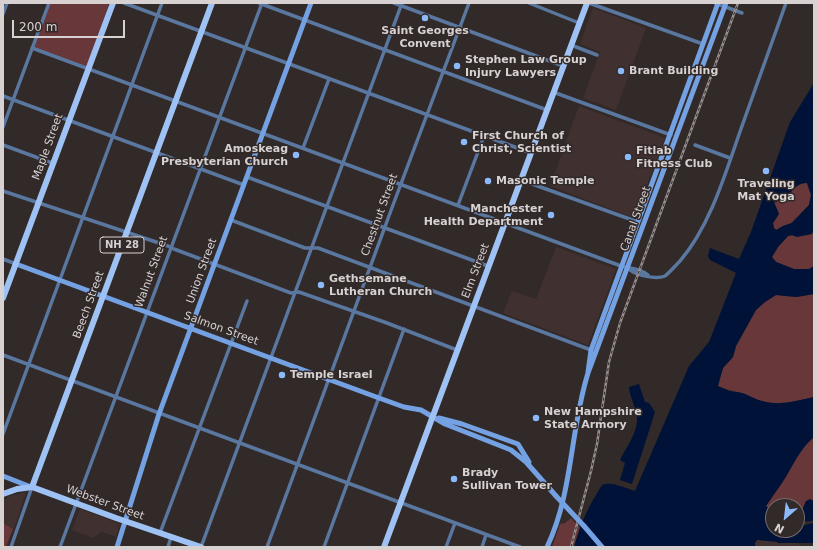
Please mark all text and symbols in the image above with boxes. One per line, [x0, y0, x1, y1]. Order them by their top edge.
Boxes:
scale bar [14, 12, 127, 38]
marker: Saint Georges Convent [420, 13, 430, 23]
text: 200 m [19, 20, 57, 34]
place label: Saint Georges Convent [381, 24, 469, 50]
place label: Stephen Law Group Injury Lawyers [465, 53, 587, 79]
marker: Stephen Law Group Injury Lawyers [452, 61, 462, 71]
place label: Brant Building [629, 64, 718, 78]
marker: Brant Building [616, 66, 626, 76]
street label: Maple Street [30, 112, 66, 182]
place label: First Church of Christ, Scientist [472, 129, 571, 155]
marker: First Church of Christ, Scientist [459, 137, 469, 147]
place label: Amoskeag Presbyterian Church [161, 142, 288, 168]
place label: Fitlab Fitness Club [636, 144, 712, 170]
marker: Amoskeag Presbyterian Church [291, 150, 301, 160]
marker: Fitlab Fitness Club [623, 152, 633, 162]
marker: Traveling Mat Yoga [761, 166, 771, 176]
street label: Chestnut Street [359, 172, 401, 258]
place label: Masonic Temple [496, 174, 594, 188]
marker: Masonic Temple [483, 176, 493, 186]
place label: Traveling Mat Yoga [737, 177, 795, 203]
street label: Canal Street [618, 185, 654, 253]
place label: Manchester Health Department [424, 202, 543, 228]
marker: Manchester Health Department [546, 210, 556, 220]
street label: Walnut Street [133, 234, 171, 310]
street label: Union Street [184, 236, 220, 306]
road number: NH 28 [100, 237, 144, 253]
street label: Elm Street [460, 242, 492, 300]
street label: Beech Street [71, 269, 107, 341]
place label: Gethsemane Lutheran Church [329, 272, 432, 298]
marker: Gethsemane Lutheran Church [316, 280, 326, 290]
street label: Salmon Street [182, 309, 260, 349]
place label: Temple Israel [290, 368, 373, 382]
marker: Temple Israel [277, 370, 287, 380]
place label: New Hampshire State Armory [544, 405, 642, 431]
marker: New Hampshire State Armory [531, 413, 541, 423]
place label: Brady Sullivan Tower [462, 466, 552, 492]
marker: Brady Sullivan Tower [449, 474, 459, 484]
street label: Webster Street [64, 483, 146, 523]
north arrow [765, 498, 805, 538]
text: N [772, 520, 787, 536]

